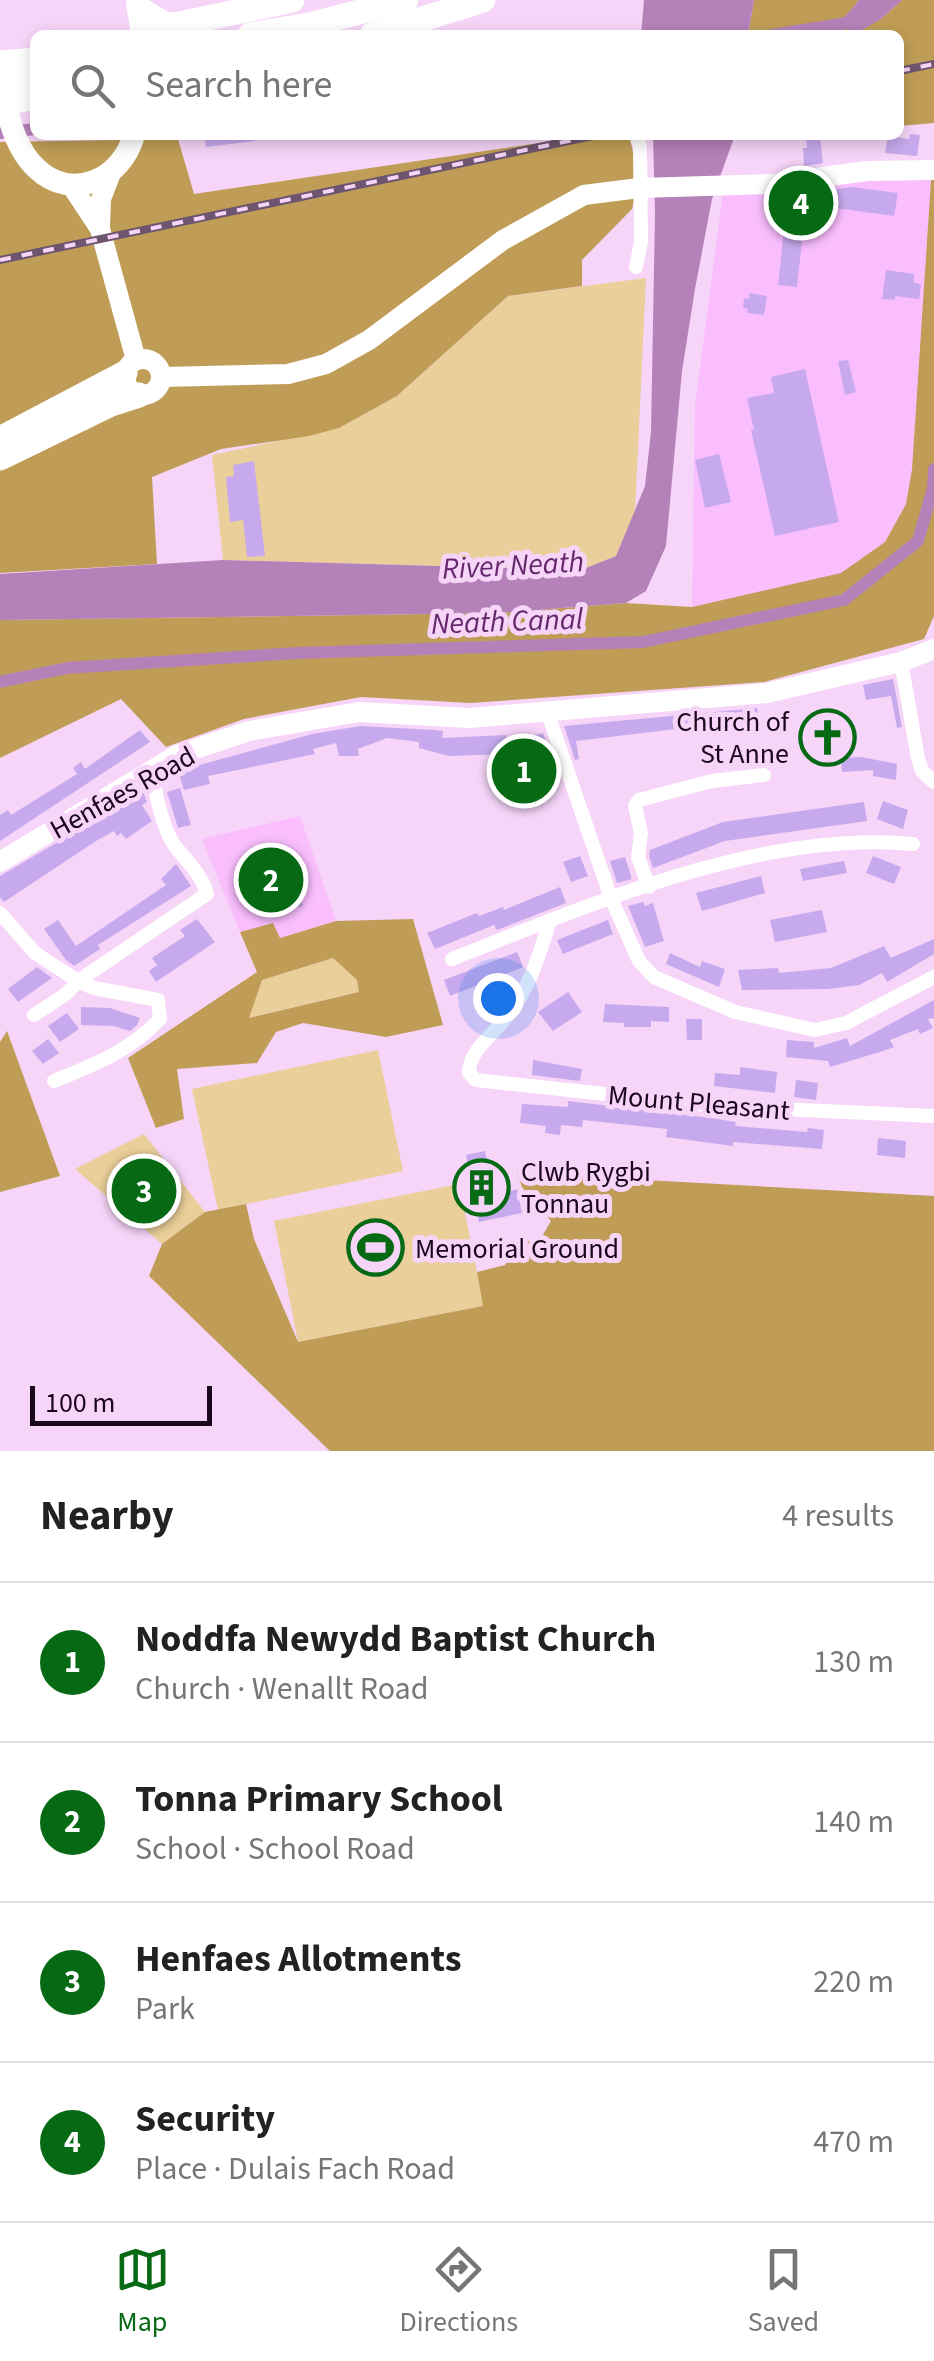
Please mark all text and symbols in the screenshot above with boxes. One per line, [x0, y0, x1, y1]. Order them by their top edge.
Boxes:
search box [30, 30, 904, 140]
icon: search [65, 58, 120, 113]
text: Search here [145, 58, 332, 112]
pin: 4 [768, 166, 834, 240]
water label: River Neath [441, 540, 585, 591]
water label: Neath Canal [430, 597, 584, 646]
place label: Church of St Anne [676, 702, 790, 774]
church icon: Church of St Anne [798, 707, 858, 767]
pin: 1 [492, 734, 556, 808]
street label: Henfaes Road [43, 736, 202, 849]
pin: 2 [238, 842, 304, 918]
your location [473, 973, 524, 1024]
street label: Mount Pleasant [606, 1075, 792, 1131]
place label: Clwb Rygbi Tonnau [521, 1152, 651, 1224]
pin: 3 [112, 1154, 176, 1228]
building icon: Clwb Rygbi Tonnau [452, 1157, 512, 1217]
sports icon: Memorial Ground [346, 1218, 406, 1278]
place label: Memorial Ground [415, 1229, 619, 1269]
scale bar [30, 1381, 212, 1426]
text: 100 m [45, 1383, 116, 1423]
text: Nearby [40, 1486, 174, 1546]
text: 4 results [782, 1493, 894, 1539]
text: Noddfa Newydd Baptist Church [135, 1612, 656, 1666]
text: 1 [64, 1639, 81, 1685]
text: 130 m [813, 1639, 894, 1685]
text: Church · Wenallt Road [135, 1666, 429, 1712]
text: Tonna Primary School [135, 1772, 503, 1826]
text: 2 [64, 1799, 81, 1845]
text: 140 m [813, 1799, 894, 1845]
text: School · School Road [135, 1826, 415, 1872]
text: Henfaes Allotments [135, 1932, 462, 1986]
text: 3 [64, 1959, 81, 2005]
text: 220 m [813, 1959, 894, 2005]
text: Park [135, 1986, 195, 2032]
text: Security [135, 2092, 275, 2146]
text: 4 [64, 2119, 81, 2165]
text: 470 m [813, 2119, 894, 2165]
text: Place · Dulais Fach Road [135, 2146, 455, 2192]
tab: Map [115, 2242, 170, 2342]
tab: Directions [400, 2242, 518, 2342]
tab: Saved [748, 2242, 819, 2342]

